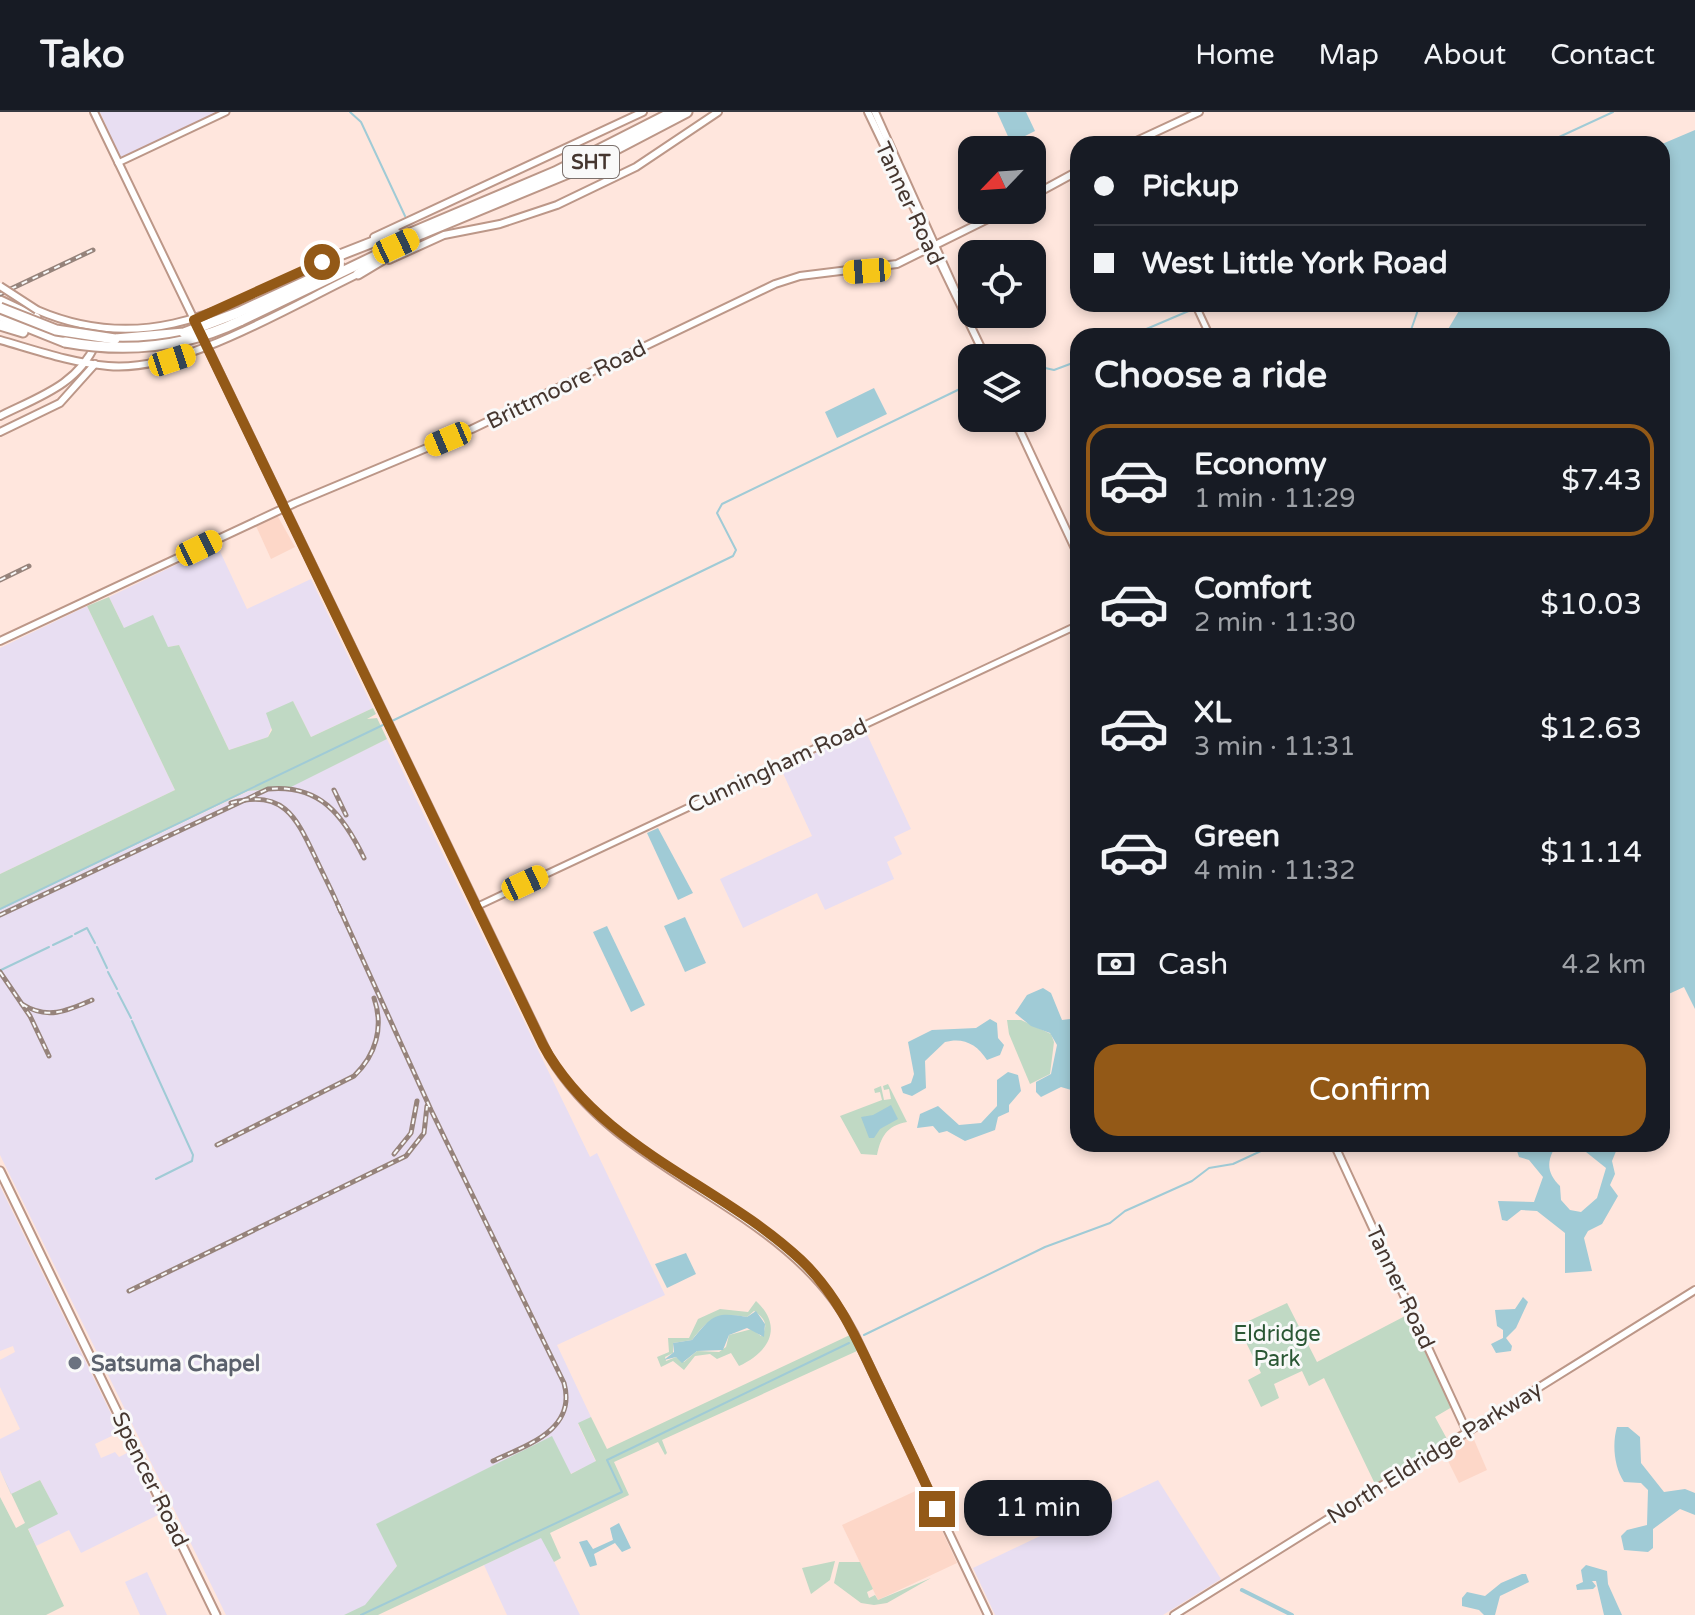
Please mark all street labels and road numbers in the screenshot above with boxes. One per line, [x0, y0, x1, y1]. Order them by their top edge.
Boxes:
street label: Tanner Road [869, 138, 949, 269]
road number: SHT [563, 146, 619, 178]
street label: Brittmoore Road [482, 335, 650, 435]
street label: Cunningham Road [684, 713, 871, 819]
street label: Tanner Road [1360, 1222, 1440, 1353]
street label: North Eldridge Parkway [1322, 1376, 1547, 1530]
street label: Spencer Road [106, 1408, 194, 1551]

